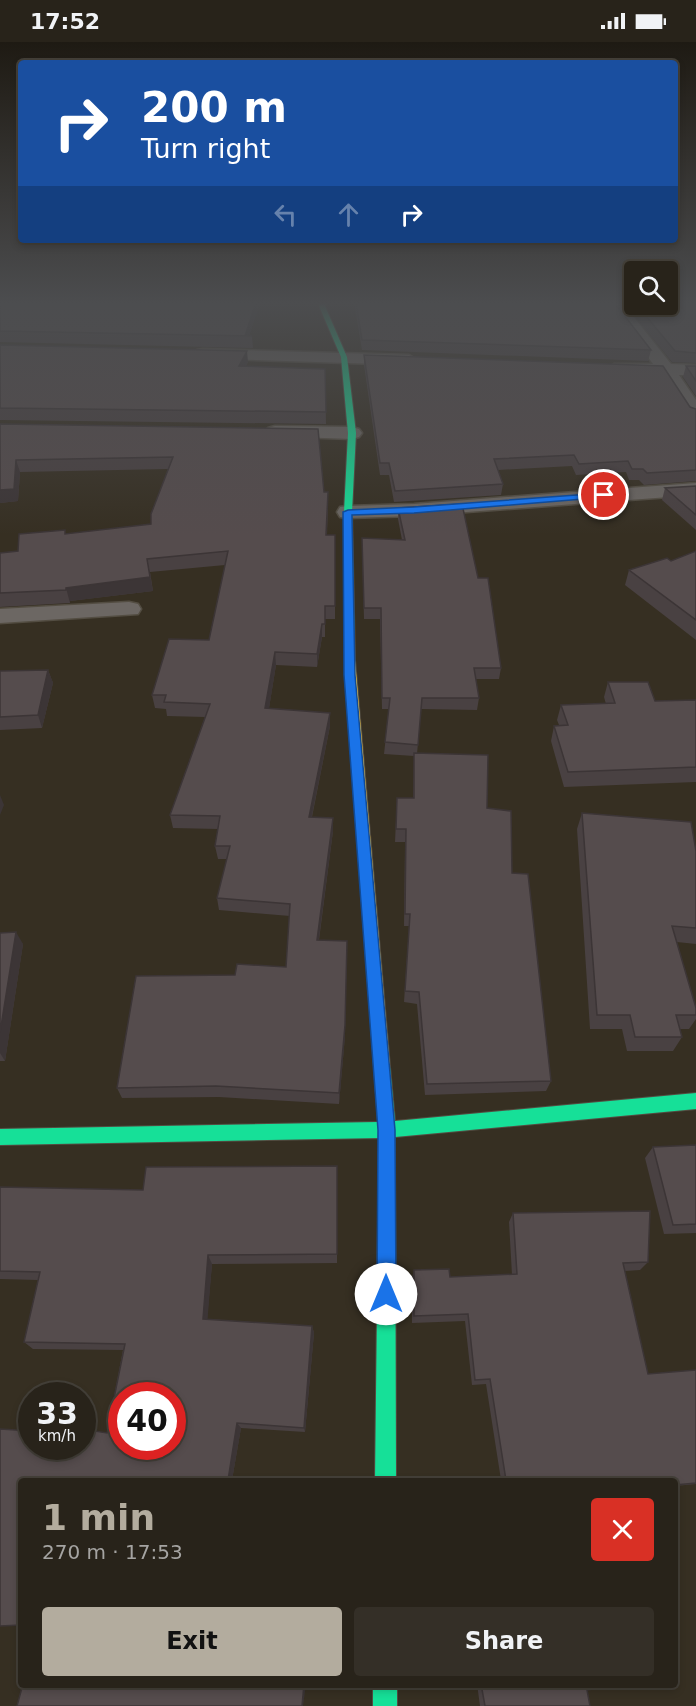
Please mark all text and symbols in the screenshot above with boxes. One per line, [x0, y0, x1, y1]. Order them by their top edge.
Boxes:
text: 17:52 [30, 9, 100, 34]
text: 200 m [141, 83, 287, 132]
icon: right [42, 84, 120, 162]
text: Turn right [141, 133, 270, 164]
icon: left [269, 198, 302, 231]
icon: ahead [332, 198, 365, 231]
icon: right [395, 198, 428, 231]
map controls [624, 261, 678, 315]
button: search [624, 261, 678, 315]
pin [578, 469, 629, 520]
icon: arrive [587, 478, 620, 511]
position arrow [354, 1262, 418, 1326]
speed limit sign: 40 [108, 1382, 186, 1460]
text: 33 [36, 1396, 78, 1431]
text: km/h [38, 1427, 76, 1445]
text: 1 min [42, 1497, 155, 1538]
button: close [591, 1498, 654, 1561]
text: 270 m · 17:53 [42, 1540, 183, 1564]
button: Exit [42, 1607, 342, 1676]
button: Share [354, 1607, 654, 1676]

